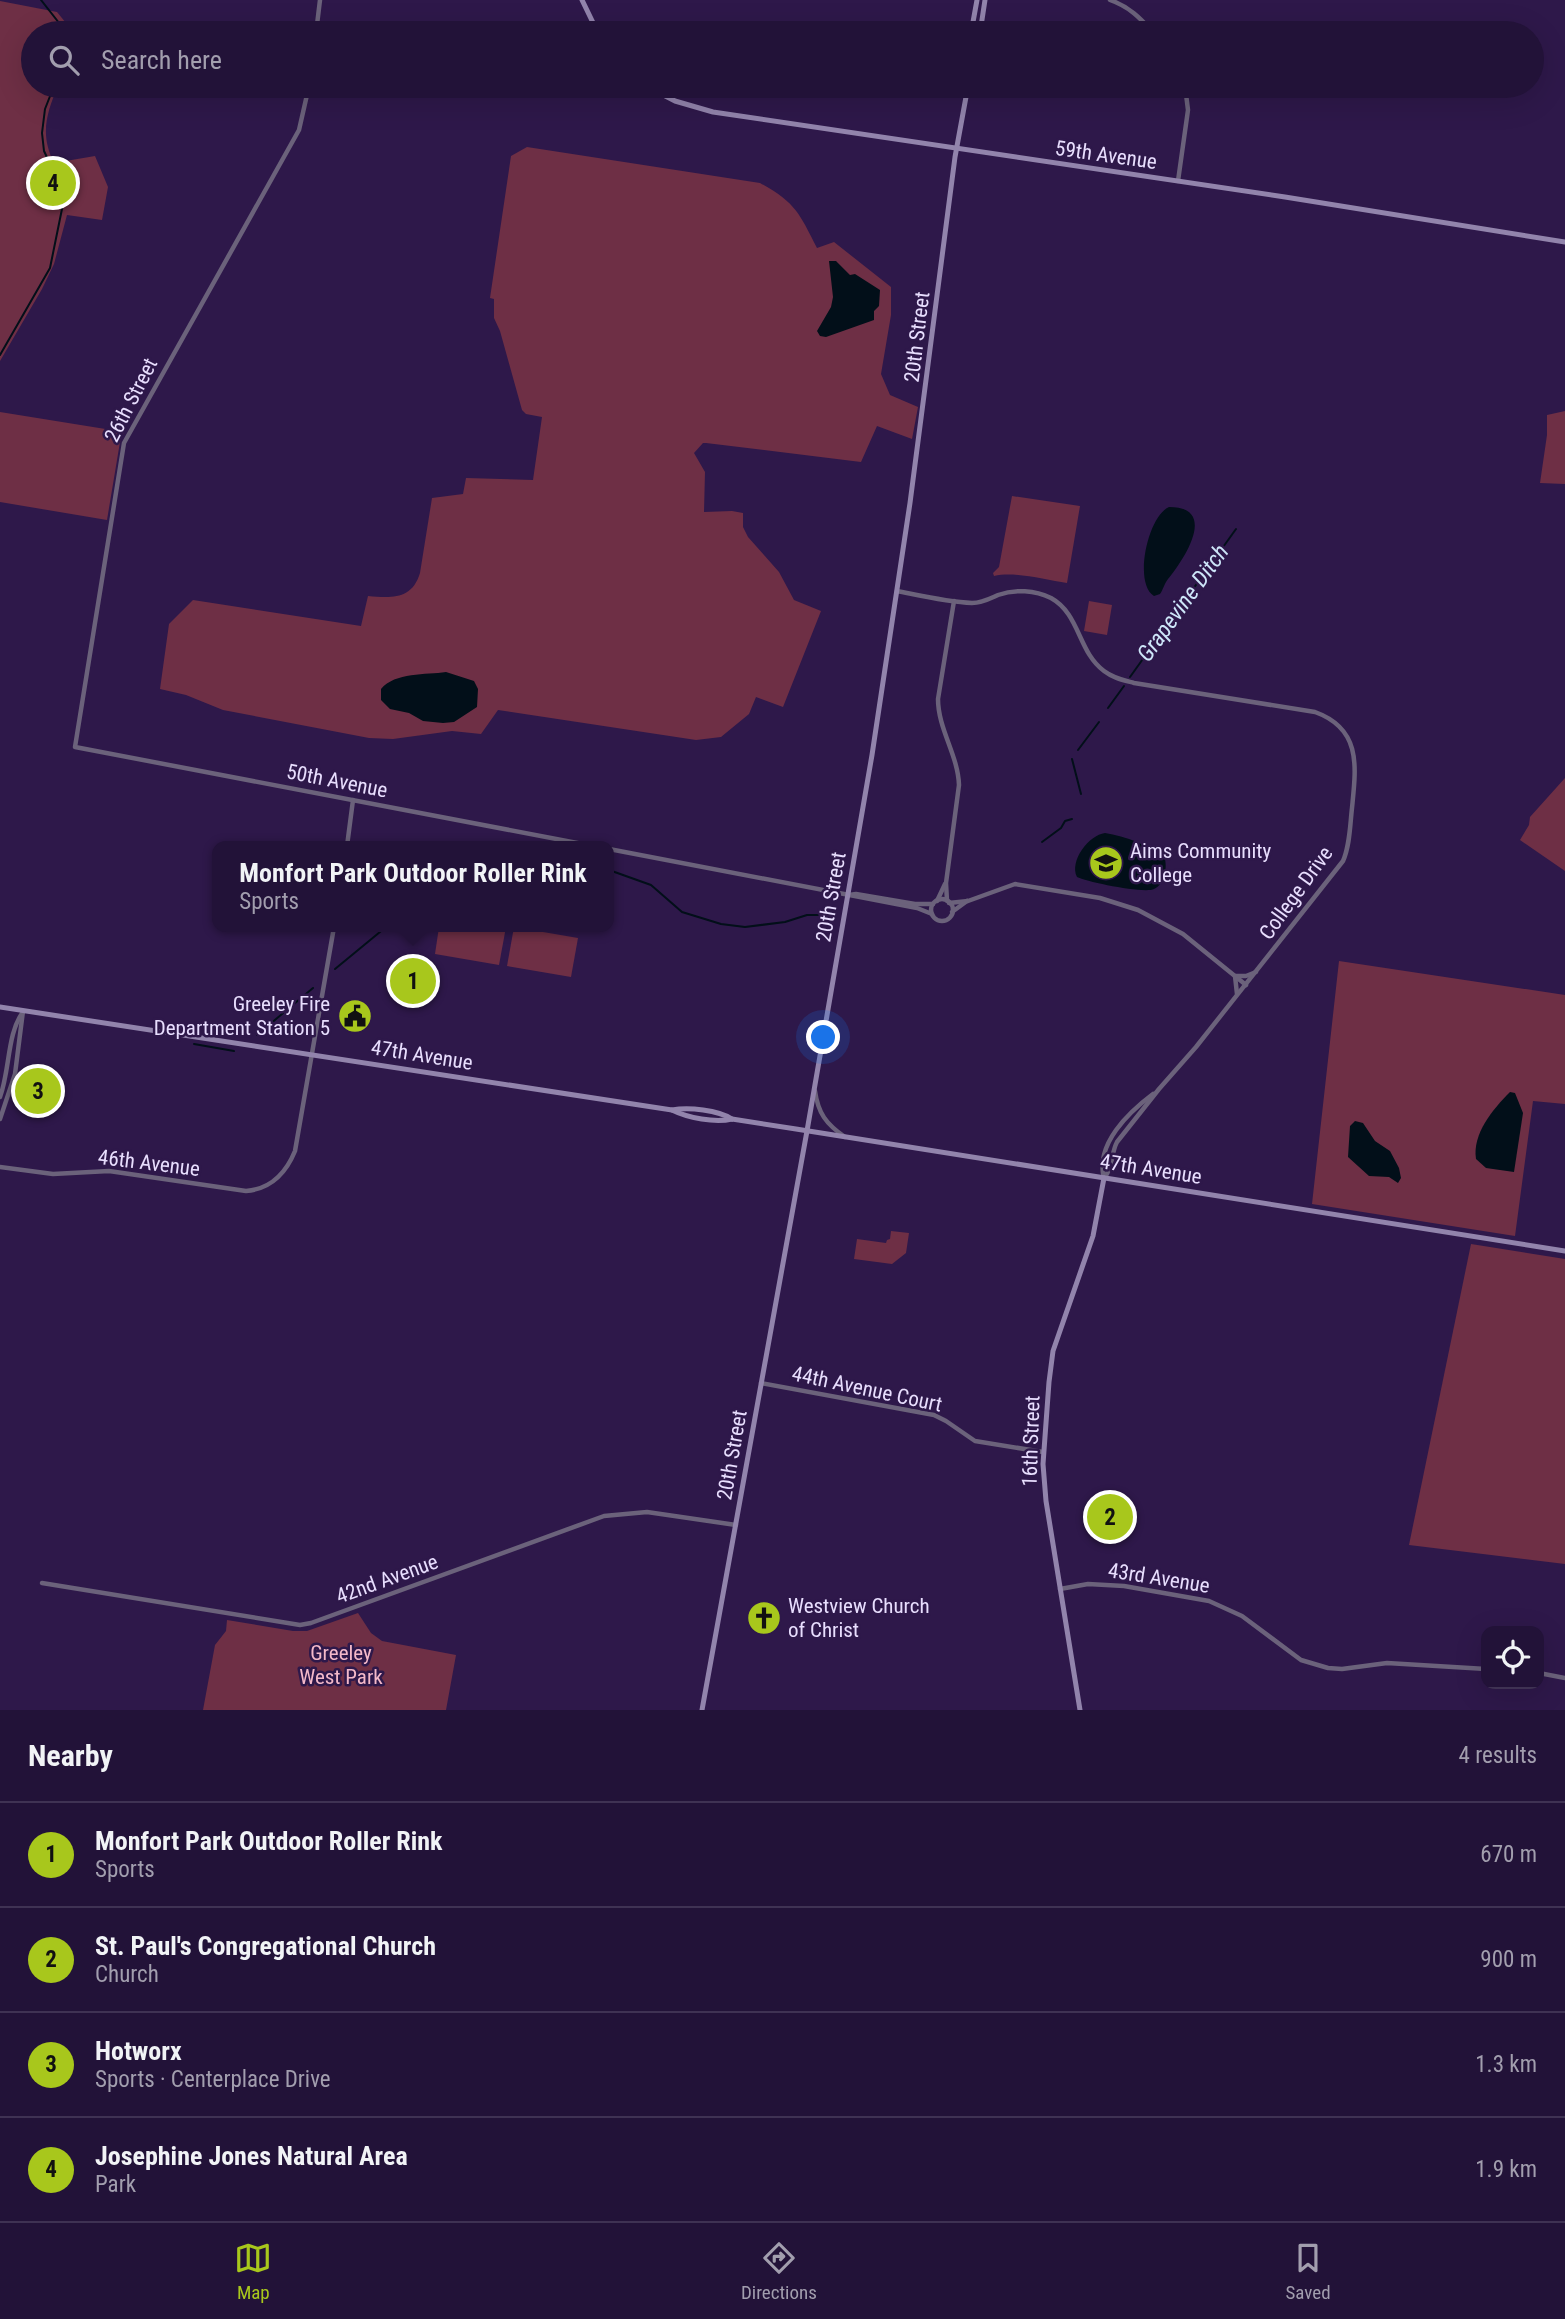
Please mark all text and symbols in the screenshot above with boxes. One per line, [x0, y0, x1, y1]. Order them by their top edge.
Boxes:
search box [21, 21, 1544, 98]
icon: search [45, 41, 83, 79]
text: Search here [101, 45, 222, 75]
street label: 59th Avenue [1054, 136, 1159, 174]
pin: 4 [30, 157, 76, 209]
street label: 20th Street [900, 290, 934, 384]
street label: 26th Street [100, 354, 162, 446]
water label: Grapevine Ditch [1131, 539, 1235, 667]
street label: 50th Avenue [284, 759, 390, 803]
place label: Aims Community College [1130, 839, 1272, 887]
popup [212, 841, 614, 932]
street label: College Drive [1254, 842, 1338, 944]
school or university icon: Aims Community College [1087, 844, 1125, 882]
street label: 20th Street [811, 850, 851, 944]
text: Monfort Park Outdoor Roller Rink [239, 858, 587, 888]
text: Sports [239, 888, 299, 915]
pin: 1 [390, 955, 436, 1007]
place label: Greeley Fire Department Station 5 [154, 992, 330, 1040]
public building icon: Greeley Fire Department Station 5 [336, 997, 374, 1035]
your location [806, 1020, 840, 1054]
street label: 47th Avenue [370, 1035, 475, 1075]
pin: 3 [15, 1065, 61, 1117]
street label: 46th Avenue [97, 1145, 201, 1181]
street label: 47th Avenue [1099, 1149, 1204, 1189]
street label: 44th Avenue Court [790, 1361, 944, 1417]
street label: 16th Street [1017, 1395, 1045, 1487]
street label: 20th Street [712, 1408, 752, 1502]
pin: 2 [1087, 1491, 1133, 1543]
street label: 42nd Avenue [333, 1549, 441, 1609]
street label: 43rd Avenue [1106, 1558, 1212, 1598]
place label: Westview Church of Christ [788, 1594, 930, 1642]
church icon: Westview Church of Christ [745, 1599, 783, 1637]
map controls [1481, 1626, 1544, 1689]
button: locate [1481, 1626, 1544, 1689]
park label: Greeley West Park [299, 1641, 383, 1689]
text: Nearby [28, 1738, 113, 1773]
text: 4 results [1459, 1742, 1537, 1769]
text: Monfort Park Outdoor Roller Rink [95, 1826, 442, 1856]
text: 1 [45, 1841, 57, 1868]
text: 670 m [1480, 1841, 1537, 1868]
text: Sports [95, 1856, 155, 1883]
text: St. Paul's Congregational Church [95, 1931, 436, 1961]
text: 2 [45, 1946, 57, 1973]
text: 900 m [1480, 1946, 1537, 1973]
text: Church [95, 1961, 159, 1988]
text: Hotworx [95, 2036, 182, 2066]
text: 3 [45, 2051, 57, 2078]
text: 1.3 km [1475, 2051, 1537, 2078]
text: Sports · Centerplace Drive [95, 2066, 331, 2093]
text: Josephine Jones Natural Area [95, 2141, 408, 2171]
text: 4 [45, 2156, 57, 2183]
text: 1.9 km [1475, 2156, 1537, 2183]
text: Park [95, 2171, 136, 2198]
tab: Map [234, 2239, 272, 2304]
tab: Directions [741, 2239, 817, 2304]
tab: Saved [1285, 2239, 1331, 2304]

